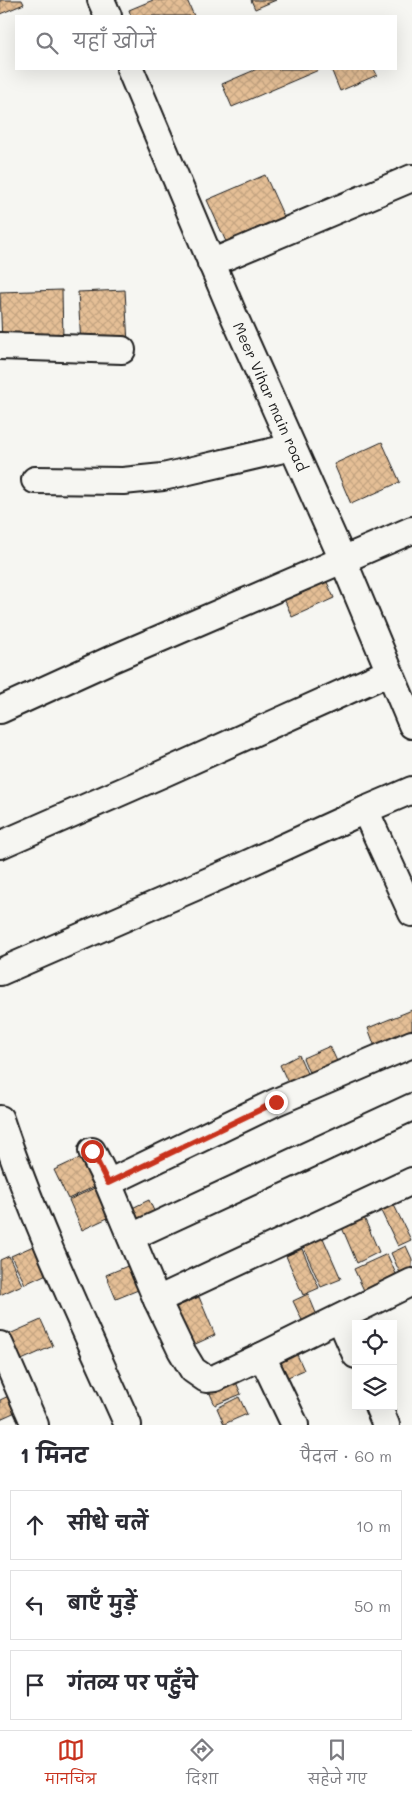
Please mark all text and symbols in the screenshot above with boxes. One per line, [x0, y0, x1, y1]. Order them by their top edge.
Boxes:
search box [15, 15, 397, 70]
text: यहाँ खोजें [73, 28, 156, 53]
icon: search [33, 29, 61, 57]
street label: Meer Vihar main road [229, 319, 313, 474]
route end [265, 1091, 288, 1114]
route start [81, 1140, 104, 1163]
map controls [352, 1320, 397, 1410]
button: locate [352, 1320, 397, 1365]
button: layers [352, 1365, 397, 1410]
text: 1 मिनट [20, 1441, 88, 1468]
text: पैदल · 60 m [300, 1445, 392, 1466]
text: सीधे चलें [68, 1510, 148, 1535]
icon: ahead [21, 1511, 49, 1539]
text: 10 m [356, 1515, 391, 1536]
text: बाएँ मुड़ें [68, 1590, 137, 1615]
icon: left [21, 1591, 49, 1619]
text: 50 m [354, 1595, 391, 1616]
text: गंतव्य पर पहुँचे [68, 1670, 197, 1695]
icon: arrive [21, 1671, 49, 1699]
tab: मानचित्र [45, 1736, 96, 1795]
tab: दिशा [186, 1736, 218, 1795]
tab: सहेजे गए [308, 1736, 367, 1795]

